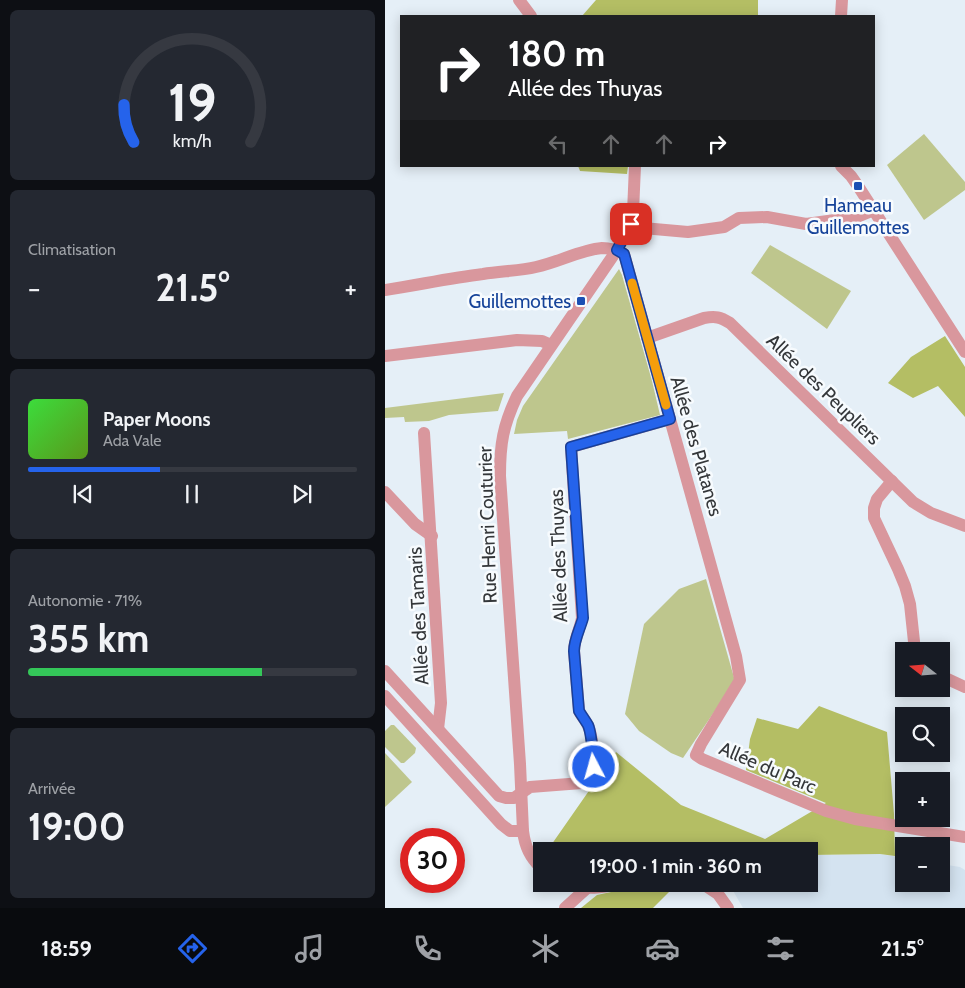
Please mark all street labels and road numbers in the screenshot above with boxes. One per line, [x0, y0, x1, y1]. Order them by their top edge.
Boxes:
street label: Allée des Peupliers [762, 329, 886, 450]
street label: Allée des Platanes [666, 374, 728, 519]
street label: Rue Henri Couturier [473, 446, 502, 604]
street label: Allée des Thuyas [545, 489, 572, 623]
street label: Allée des Tamaris [403, 546, 434, 686]
street label: Allée du Parc [716, 737, 820, 798]

